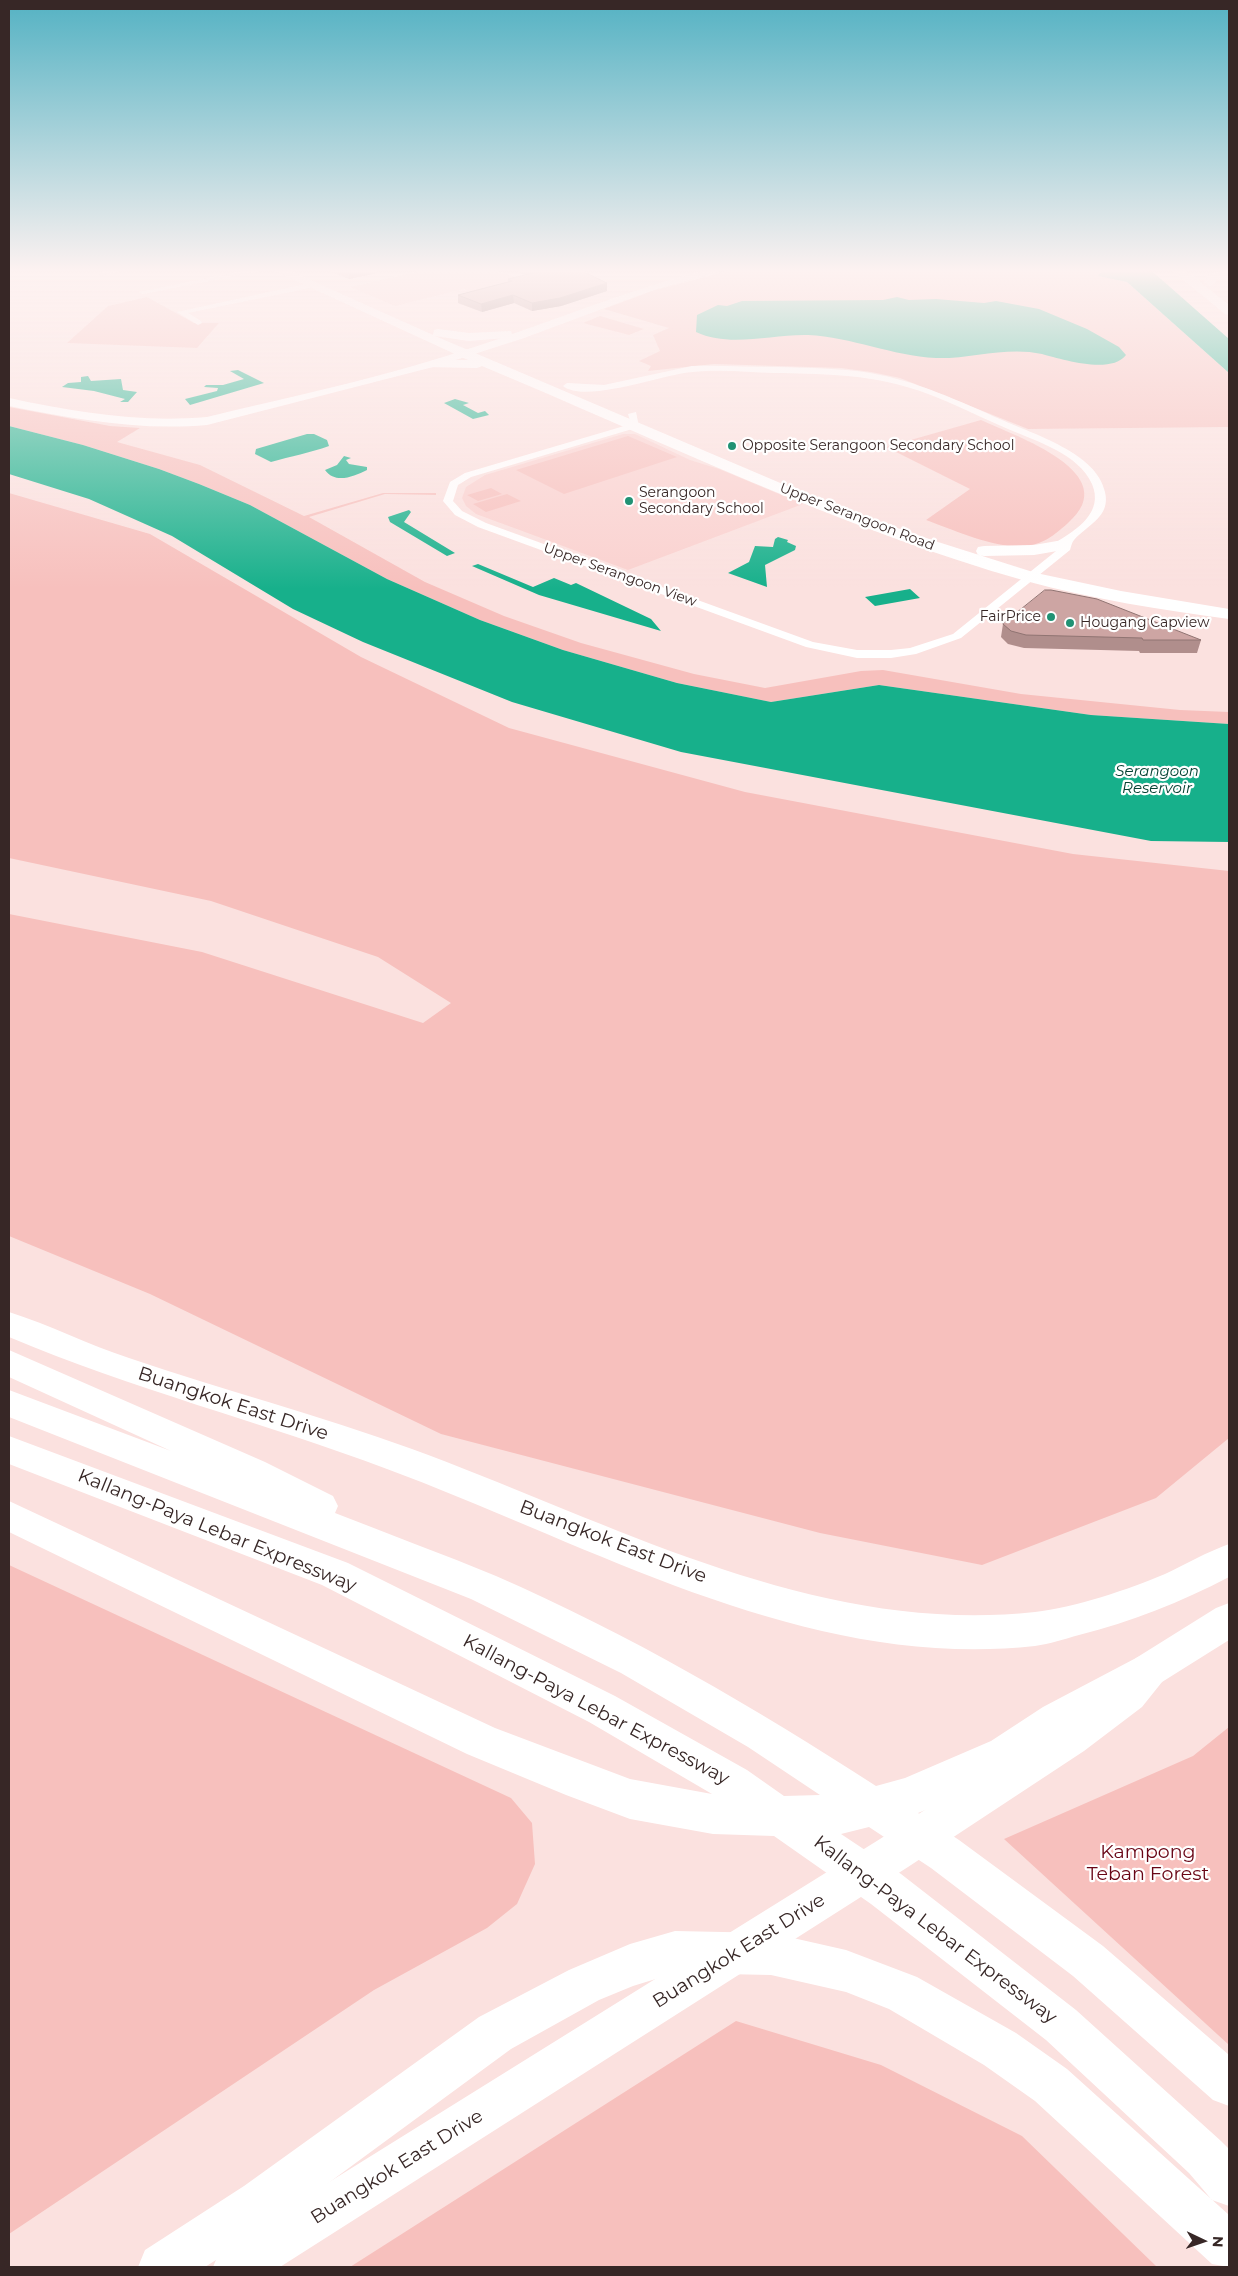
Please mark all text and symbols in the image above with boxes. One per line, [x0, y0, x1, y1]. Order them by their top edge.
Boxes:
place label: Opposite Serangoon Secondary School [742, 438, 1014, 454]
marker: Opposite Serangoon Secondary School [726, 440, 738, 452]
street label: Upper Serangoon Road [777, 480, 937, 554]
place label: Serangoon Secondary School [639, 485, 764, 518]
marker: Serangoon Secondary School [623, 495, 635, 507]
street label: Upper Serangoon View [541, 539, 699, 611]
place label: FairPrice [980, 609, 1041, 625]
marker: FairPrice [1045, 611, 1057, 623]
place label: Hougang Capview [1080, 615, 1209, 631]
marker: Hougang Capview [1064, 617, 1076, 629]
water label: Serangoon Reservoir [1115, 763, 1199, 798]
street label: Buangkok East Drive [135, 1362, 331, 1446]
street label: Kallang-Paya Lebar Expressway [74, 1465, 360, 1597]
street label: Buangkok East Drive [516, 1496, 710, 1588]
street label: Kallang-Paya Lebar Expressway [459, 1630, 733, 1790]
street label: Kallang-Paya Lebar Expressway [809, 1831, 1061, 2029]
park label: Kampong Teban Forest [1087, 1841, 1209, 1885]
street label: Buangkok East Drive [649, 1889, 829, 2013]
street label: Buangkok East Drive [307, 2105, 487, 2229]
north arrow [1178, 2216, 1228, 2266]
text: N [1209, 2236, 1227, 2248]

